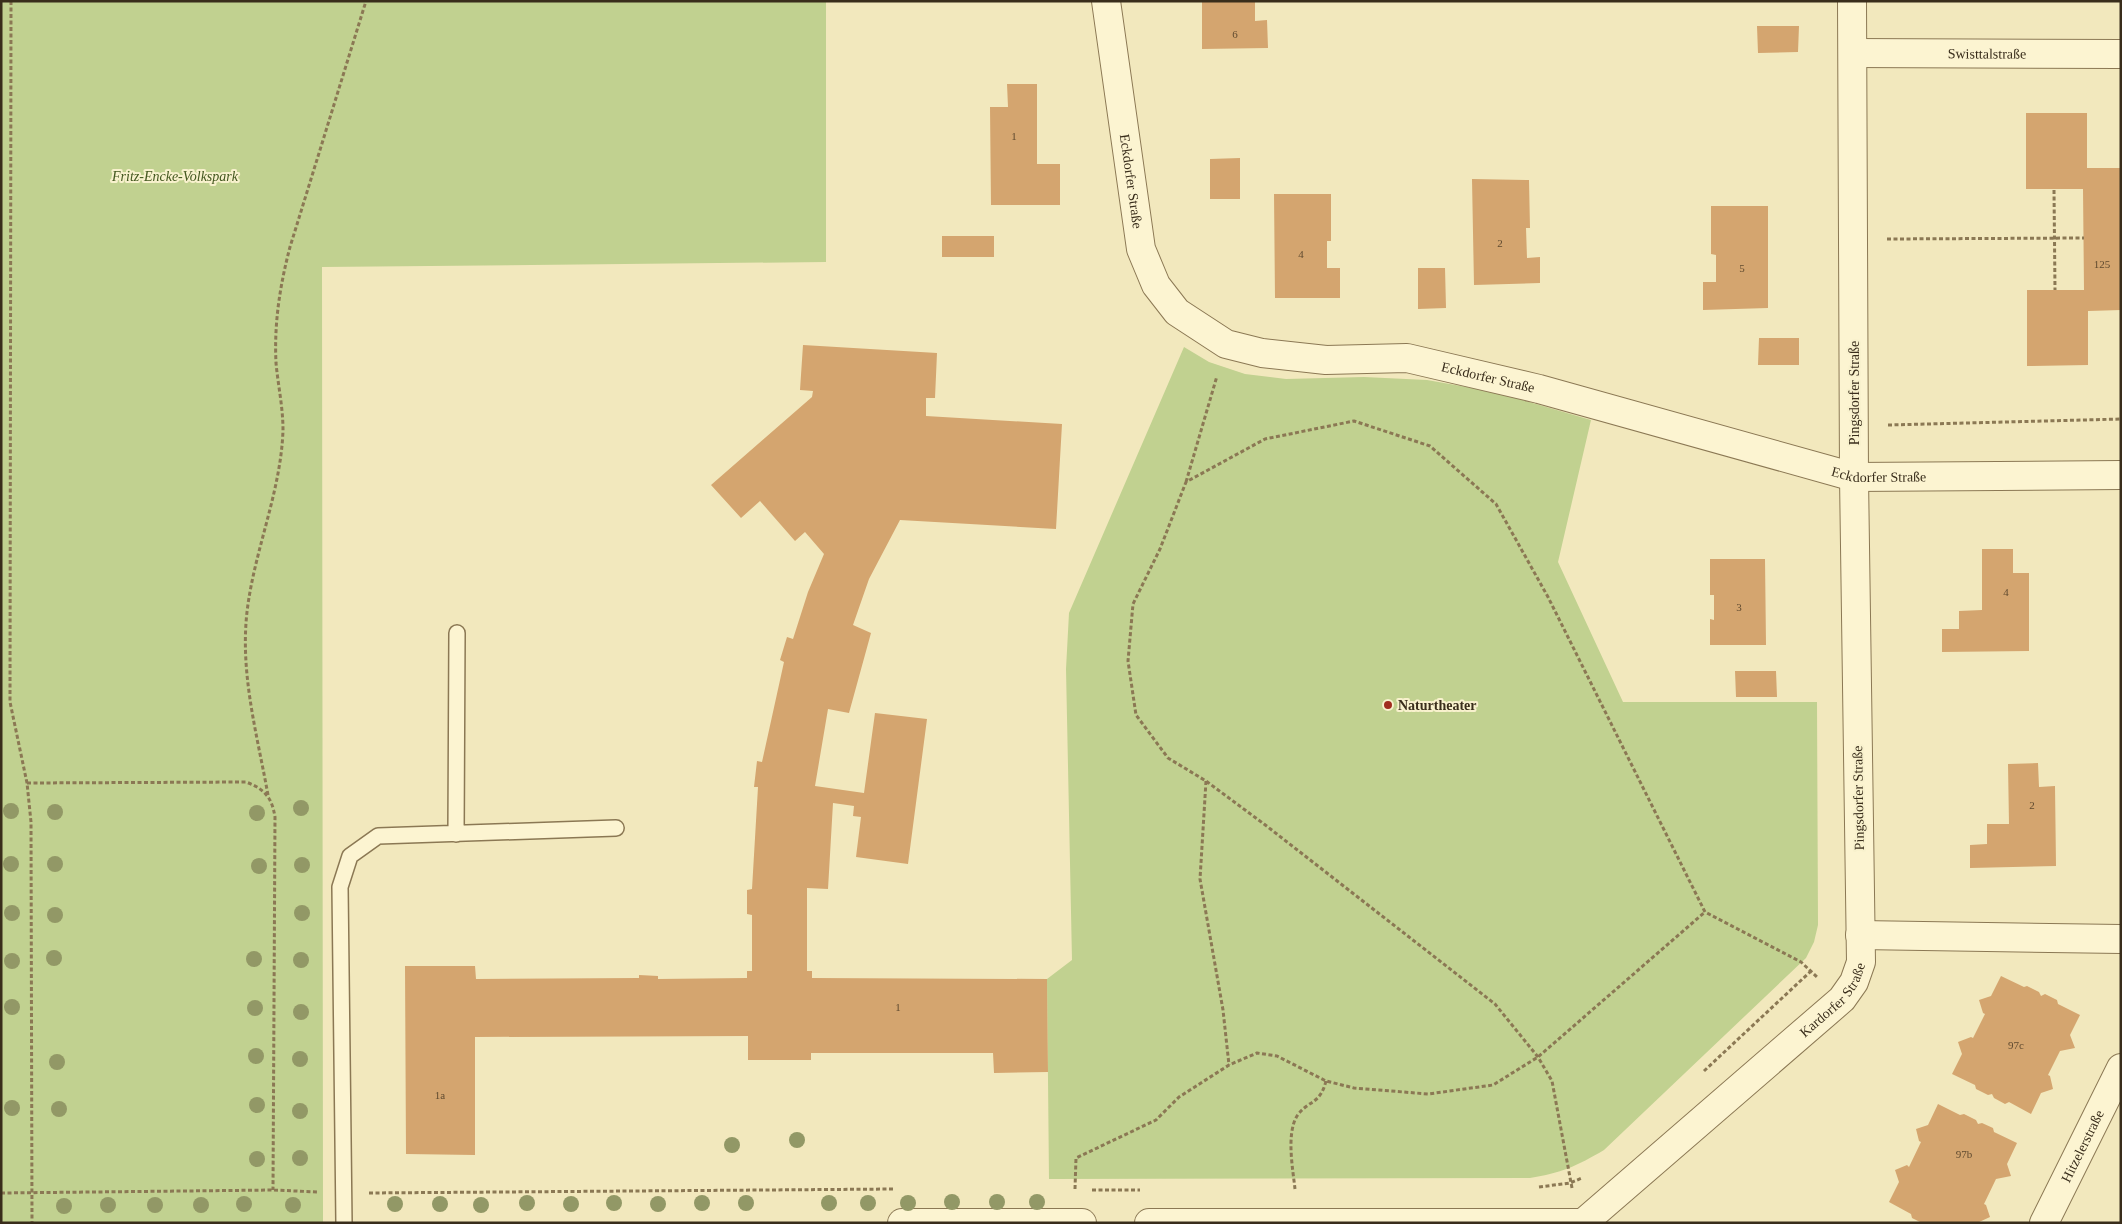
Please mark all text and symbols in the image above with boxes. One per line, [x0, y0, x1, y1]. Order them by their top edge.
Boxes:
house number: 6 [1232, 28, 1238, 40]
street label: Swisttalstraße [1948, 46, 2026, 62]
house number: 1 [1011, 130, 1017, 142]
street label: Eckdorfer Straße [1117, 133, 1145, 230]
park label: Fritz-Encke-Volkspark [111, 169, 239, 184]
house number: 2 [1497, 237, 1503, 249]
house number: 4 [1298, 248, 1304, 260]
house number: 125 [2094, 258, 2111, 270]
house number: 5 [1739, 262, 1745, 274]
street label: Pingsdorfer Straße [1847, 341, 1862, 445]
street label: Eckdorfer Straße [1440, 359, 1536, 396]
street label: Eckdorfer Straße [1830, 464, 1926, 485]
house number: 4 [2003, 586, 2009, 598]
house number: 3 [1736, 601, 1742, 613]
place label: Naturtheater [1398, 698, 1477, 713]
marker: Naturtheater [1382, 699, 1394, 711]
street label: Pingsdorfer Straße [1850, 746, 1867, 850]
house number: 2 [2029, 799, 2035, 811]
street label: Kardorfer Straße [1797, 961, 1868, 1040]
house number: 1 [895, 1001, 901, 1013]
house number: 97c [2008, 1039, 2024, 1051]
house number: 1a [435, 1089, 445, 1101]
street label: Hitzelerstraße [2059, 1108, 2107, 1185]
house number: 97b [1956, 1148, 1973, 1160]

